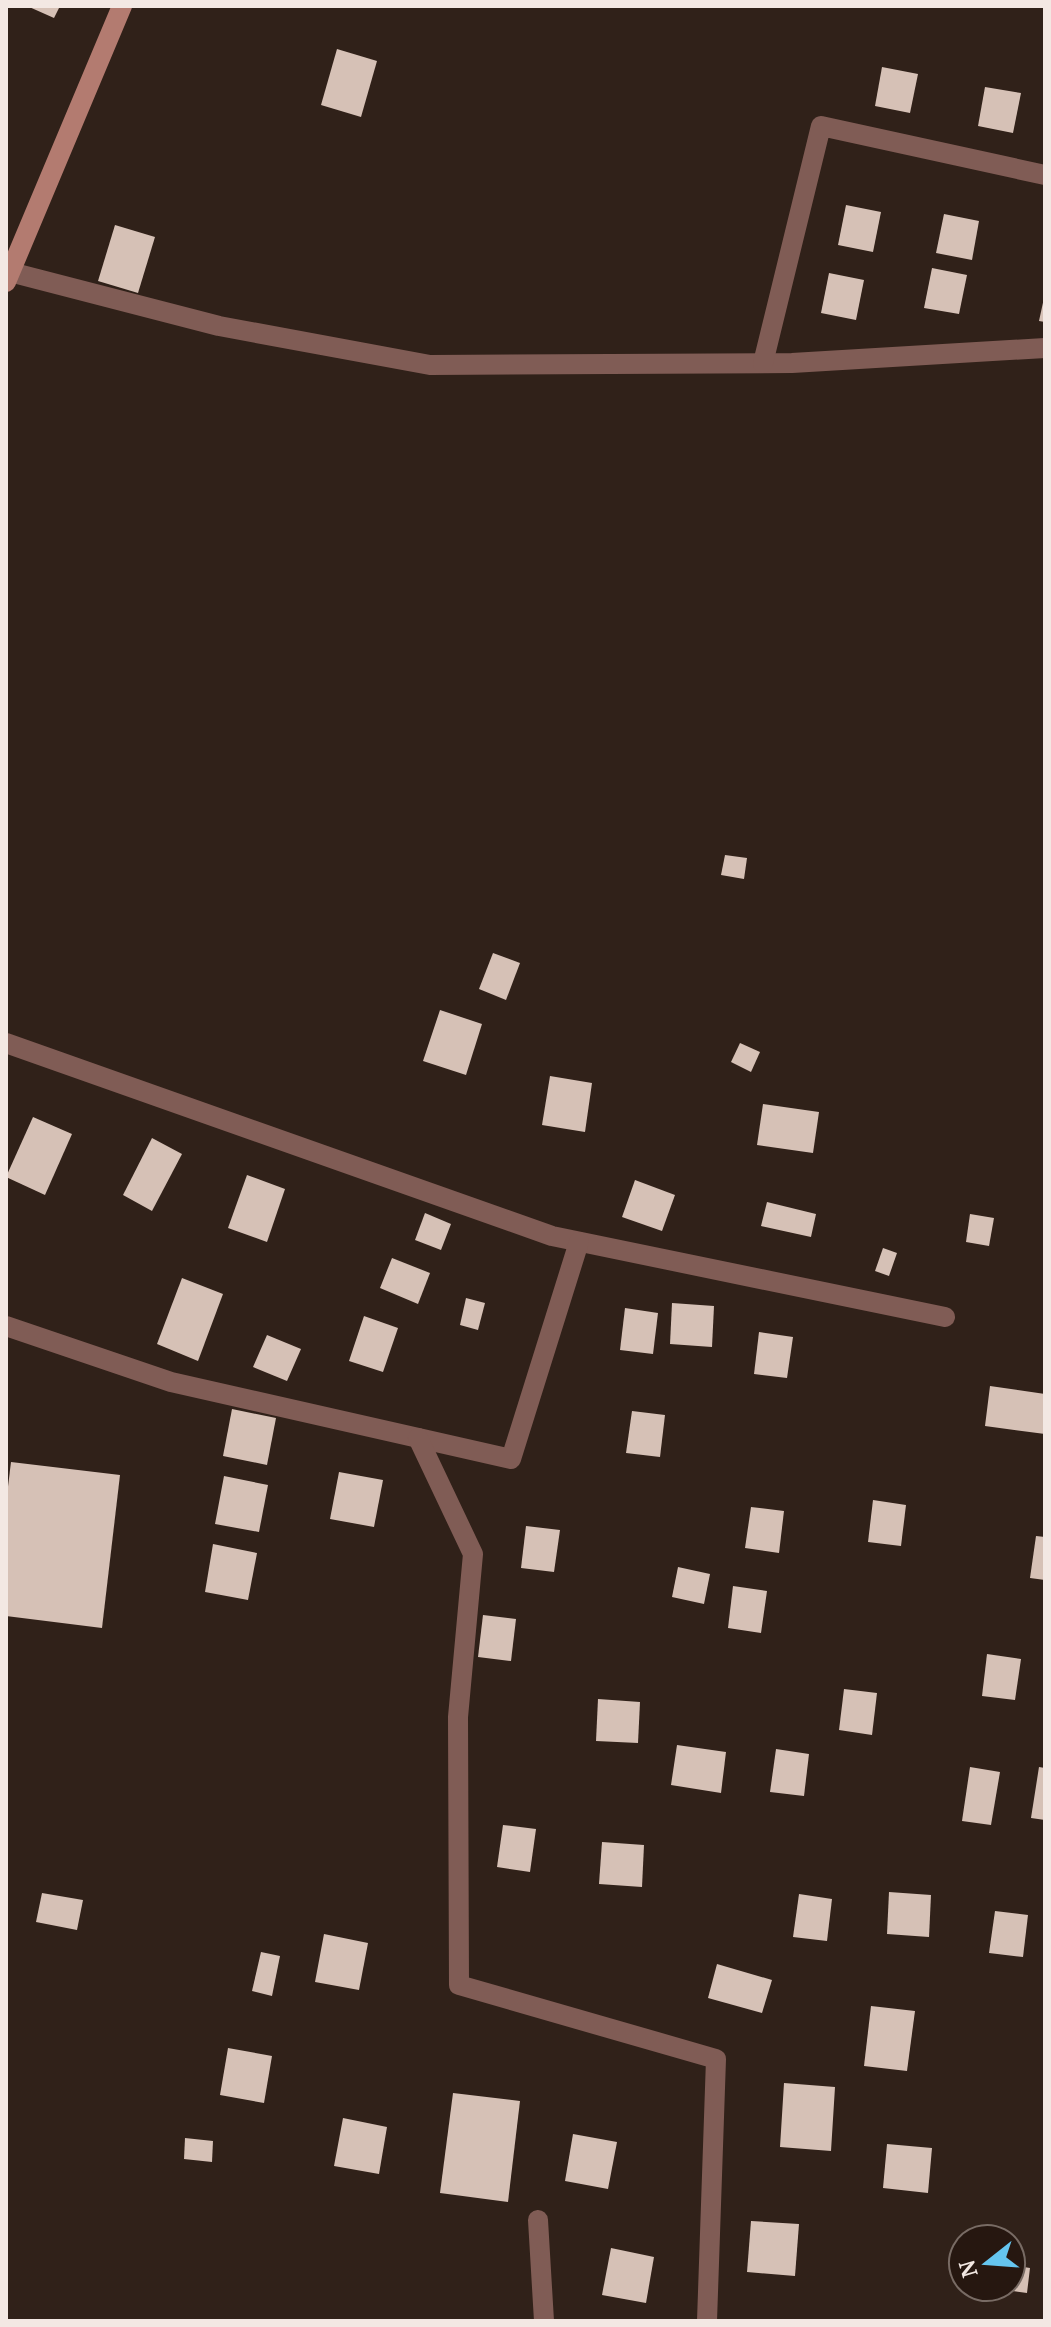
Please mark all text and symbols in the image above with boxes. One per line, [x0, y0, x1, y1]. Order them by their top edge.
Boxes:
north arrow [947, 2223, 1027, 2303]
text: N [951, 2256, 984, 2281]

